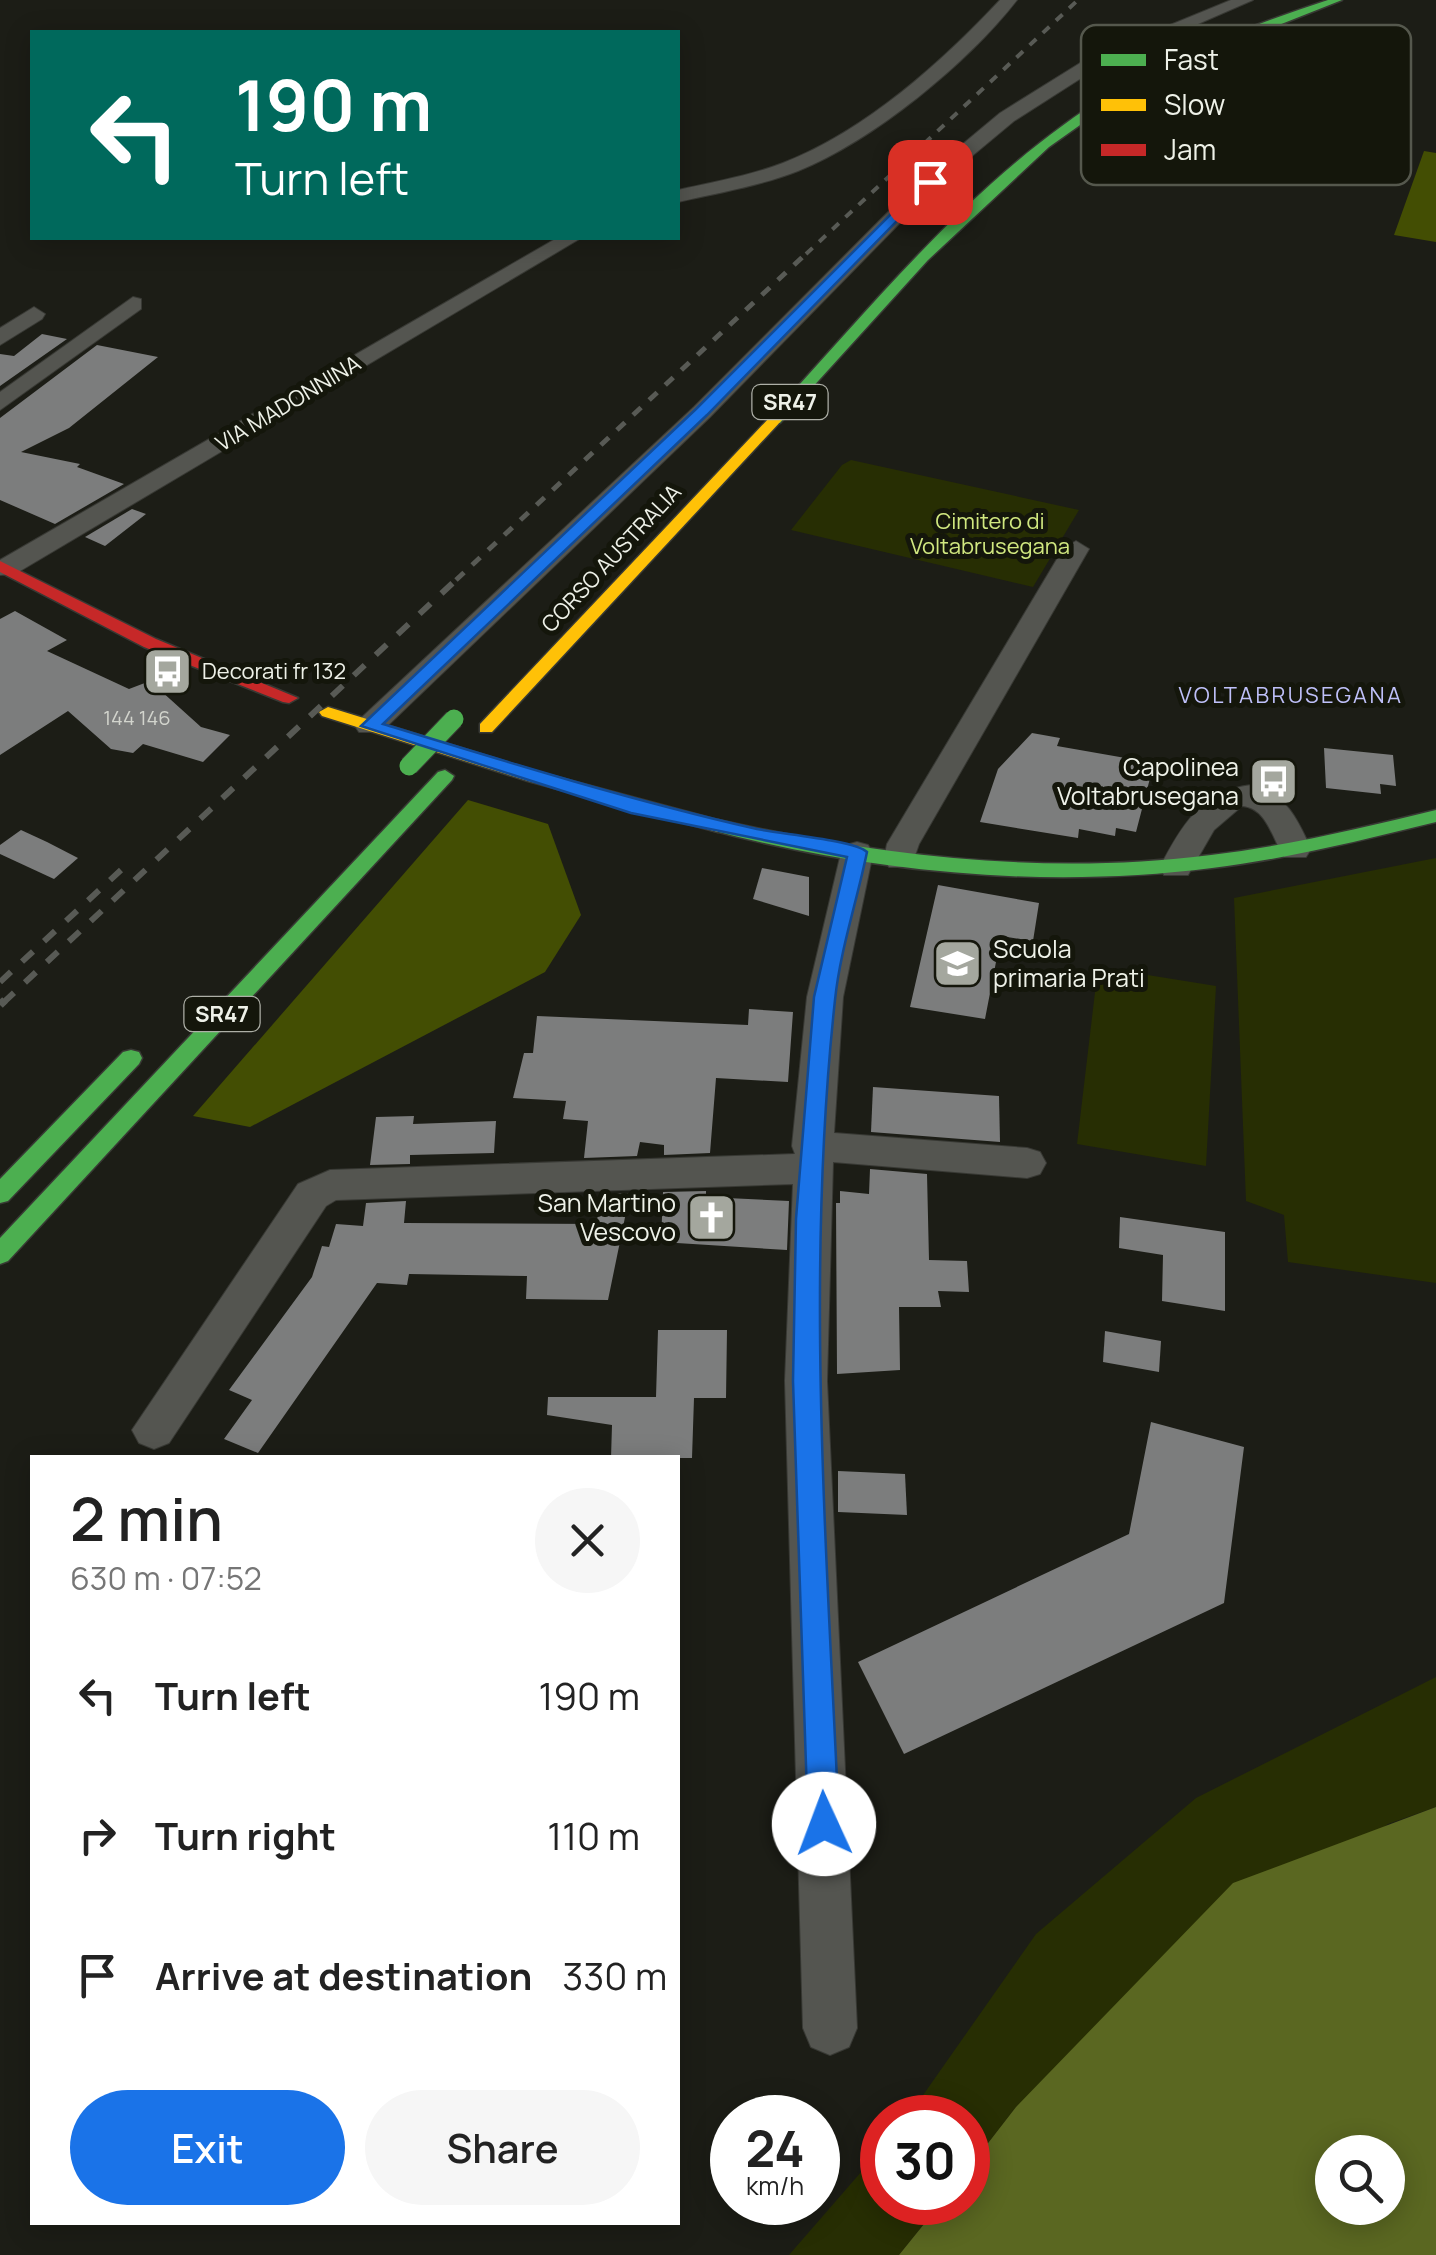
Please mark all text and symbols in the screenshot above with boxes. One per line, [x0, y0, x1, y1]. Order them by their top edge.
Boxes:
legend [1081, 25, 1411, 185]
text: Fast [1164, 40, 1219, 78]
text: 190 m [235, 56, 432, 152]
icon: left [70, 70, 200, 200]
text: Slow [1164, 85, 1225, 123]
text: Jam [1164, 130, 1216, 168]
pin [888, 140, 973, 225]
text: Turn left [235, 147, 409, 209]
icon: arrive [903, 155, 958, 210]
street label: VIA MADONNINA [210, 348, 366, 458]
road number: SR47 [752, 385, 828, 419]
street label: CORSO AUSTRALIA [534, 477, 688, 639]
park label: Cimitero di Voltabrusegana [910, 506, 1070, 561]
bus stop icon: Decorati fr 132 [141, 645, 193, 697]
place label: Decorati fr 132 [202, 656, 346, 686]
district label: VOLTABRUSEGANA [1179, 680, 1404, 710]
house number: 144 146 [103, 704, 171, 731]
place label: Capolinea Voltabrusegana [1057, 749, 1239, 813]
bus stop icon: Capolinea Voltabrusegana [1248, 755, 1300, 807]
place label: Scuola primaria Prati [993, 931, 1145, 995]
school or university icon: Scuola primaria Prati [932, 937, 984, 989]
road number: SR47 [184, 997, 260, 1031]
place label: San Martino Vescovo [538, 1185, 676, 1249]
church icon: San Martino Vescovo [685, 1191, 737, 1243]
text: 2 min [70, 1477, 223, 1559]
button: close [535, 1488, 640, 1593]
text: 630 m · 07:52 [70, 1556, 262, 1600]
icon: left [70, 1668, 125, 1723]
text: Turn left [155, 1669, 311, 1721]
text: 190 m [539, 1669, 640, 1721]
position arrow [772, 1772, 876, 1876]
icon: right [70, 1808, 125, 1863]
text: Turn right [155, 1809, 336, 1861]
text: 110 m [547, 1809, 640, 1861]
icon: arrive [70, 1948, 125, 2003]
text: Arrive at destination [155, 1949, 532, 2001]
text: 330 m [562, 1949, 667, 2001]
button: Exit [70, 2090, 345, 2205]
button: Share [365, 2090, 640, 2205]
speed limit sign: 30 [860, 2095, 990, 2225]
text: 24 [745, 2114, 805, 2182]
map controls [1315, 2135, 1405, 2225]
button: search [1315, 2135, 1405, 2225]
text: km/h [746, 2168, 804, 2203]

